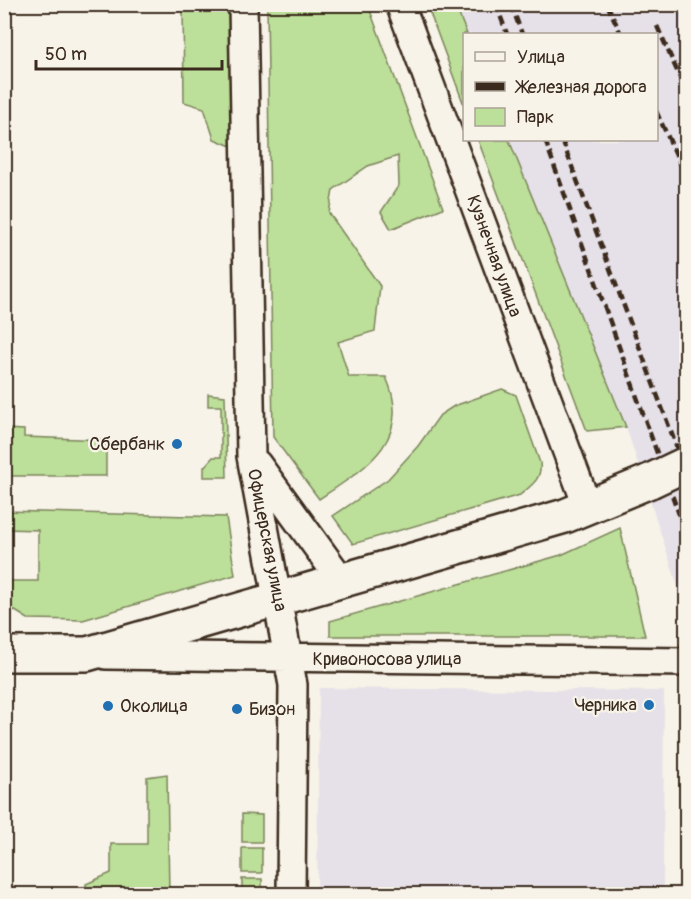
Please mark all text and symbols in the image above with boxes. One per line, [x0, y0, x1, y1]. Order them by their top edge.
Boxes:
scale bar [36, 33, 222, 71]
legend [463, 33, 658, 141]
text: 50 m [45, 43, 87, 66]
text: Улица [517, 46, 565, 69]
text: Железная дорога [514, 76, 647, 99]
text: Парк [517, 106, 554, 129]
street label: Кузнечная улица [461, 192, 527, 320]
place label: Сбербанк [89, 433, 165, 456]
marker: Сбербанк [170, 437, 184, 451]
street label: Офицерская улица [242, 467, 292, 613]
street label: Кривоносова улица [313, 648, 461, 671]
place label: Черника [574, 694, 637, 717]
place label: Околица [120, 695, 188, 718]
place label: Бизон [249, 698, 295, 721]
marker: Черника [642, 698, 656, 712]
marker: Околица [101, 699, 115, 713]
marker: Бизон [230, 702, 244, 716]

